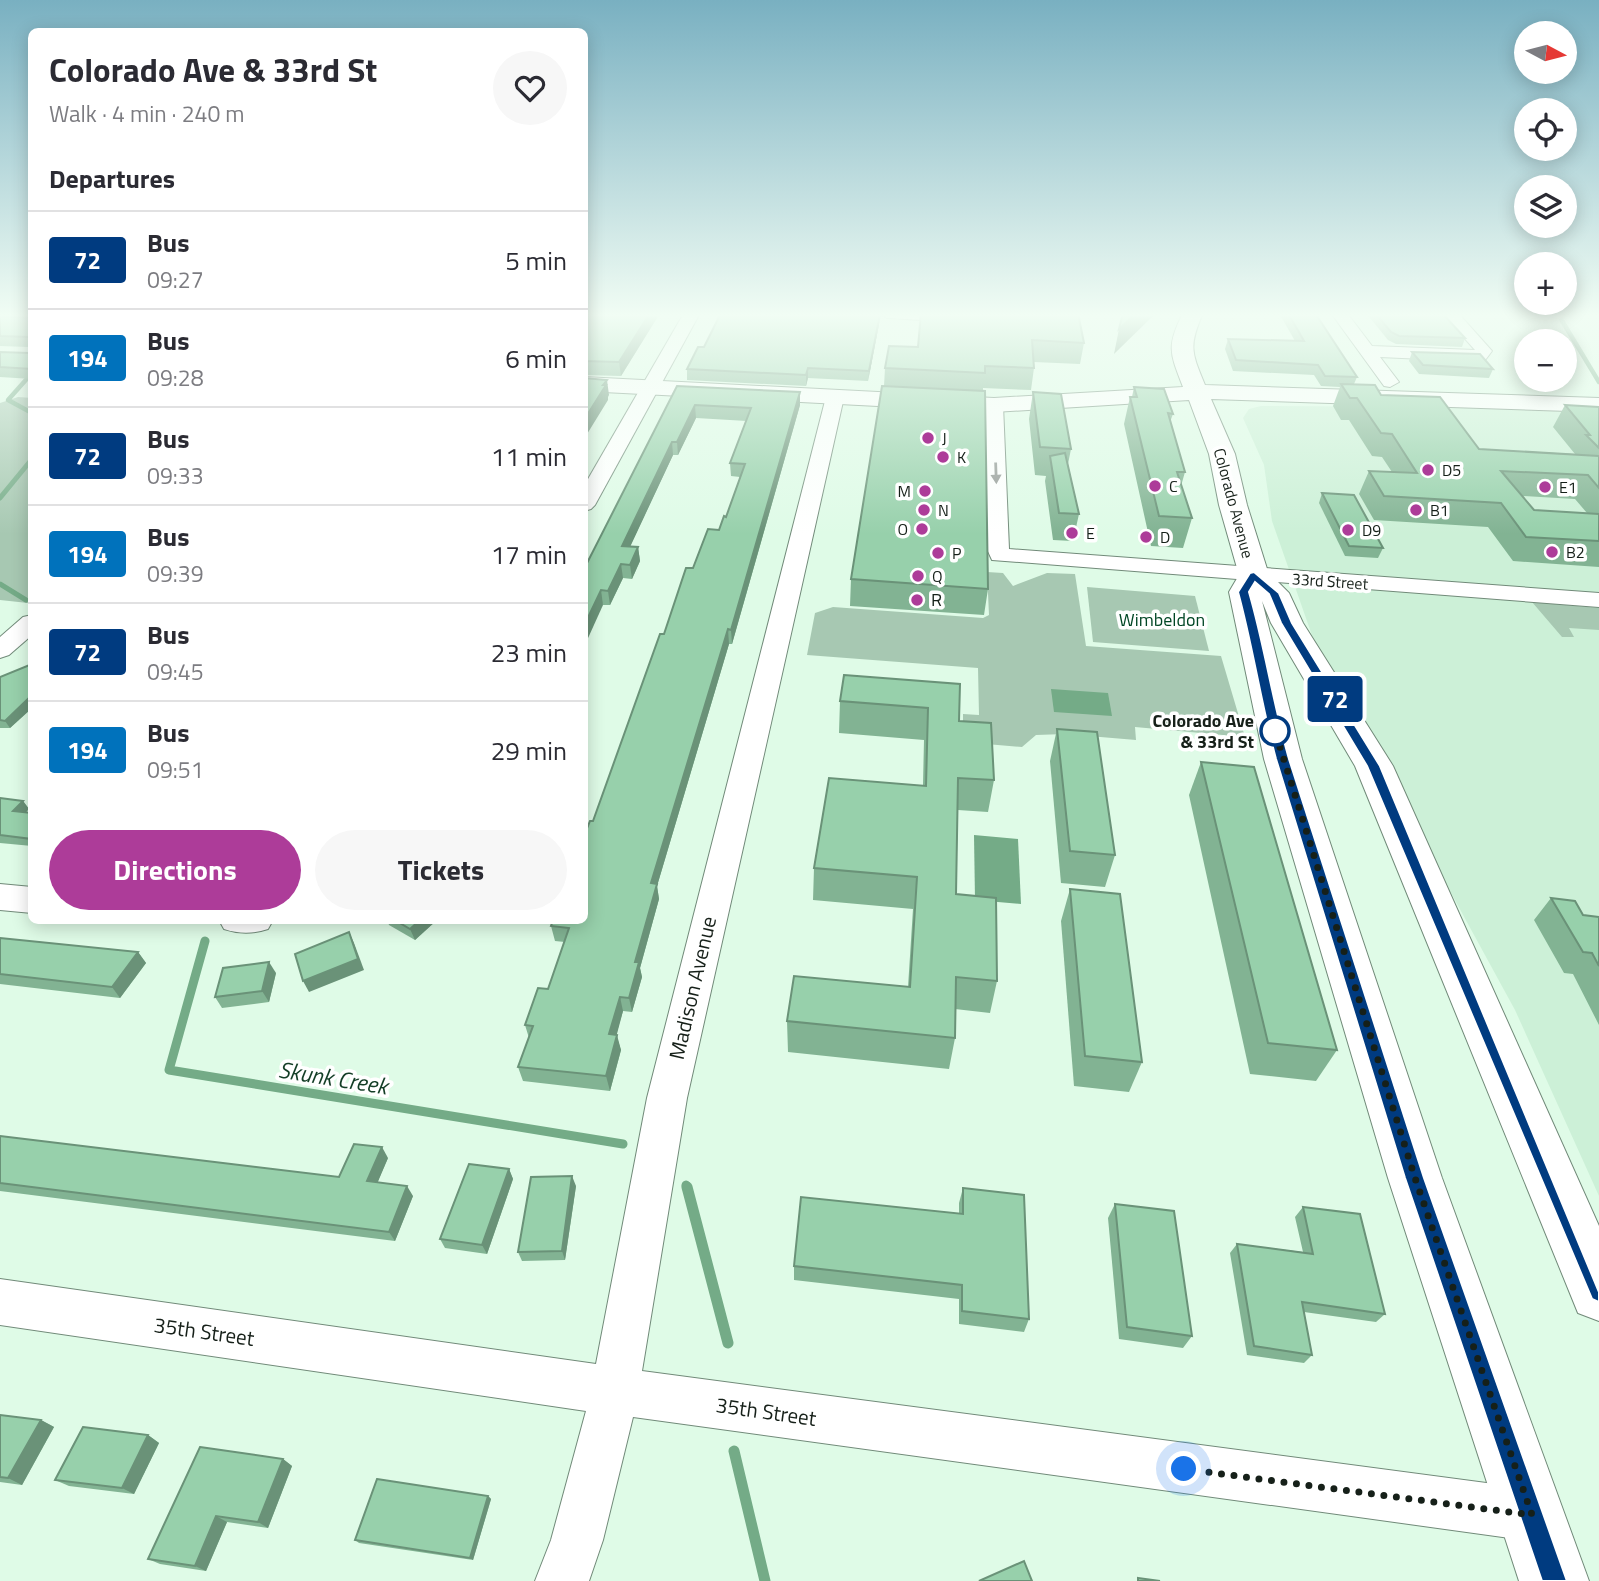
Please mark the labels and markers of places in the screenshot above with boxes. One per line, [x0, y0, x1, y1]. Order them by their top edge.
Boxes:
place label: J [942, 426, 947, 450]
marker: J [920, 430, 936, 446]
place label: K [957, 445, 966, 469]
marker: K [935, 449, 951, 465]
place label: D5 [1442, 458, 1461, 482]
marker: D5 [1420, 462, 1436, 478]
place label: C [1169, 474, 1178, 498]
place label: E1 [1559, 475, 1577, 499]
marker: C [1147, 478, 1163, 494]
place label: M [898, 479, 911, 503]
marker: E1 [1537, 479, 1553, 495]
marker: M [917, 483, 933, 499]
place label: N [938, 498, 949, 522]
place label: B1 [1430, 498, 1449, 522]
marker: N [916, 502, 932, 518]
marker: B1 [1408, 502, 1424, 518]
place label: O [897, 517, 908, 541]
place label: D9 [1362, 518, 1381, 542]
marker: O [914, 521, 930, 537]
place label: E [1086, 521, 1095, 545]
marker: D9 [1340, 522, 1356, 538]
marker: E [1064, 525, 1080, 541]
place label: D [1160, 525, 1170, 549]
marker: D [1138, 529, 1154, 545]
place label: B2 [1566, 540, 1585, 564]
place label: P [952, 541, 962, 565]
marker: B2 [1544, 544, 1560, 560]
marker: P [930, 545, 946, 561]
place label: Q [932, 564, 943, 588]
marker: Q [910, 568, 926, 584]
place label: R [931, 586, 942, 613]
marker: R [909, 592, 925, 608]
place label: Colorado Ave & 33rd St [1152, 707, 1254, 755]
marker: Colorado Ave & 33rd St [1260, 716, 1290, 746]

